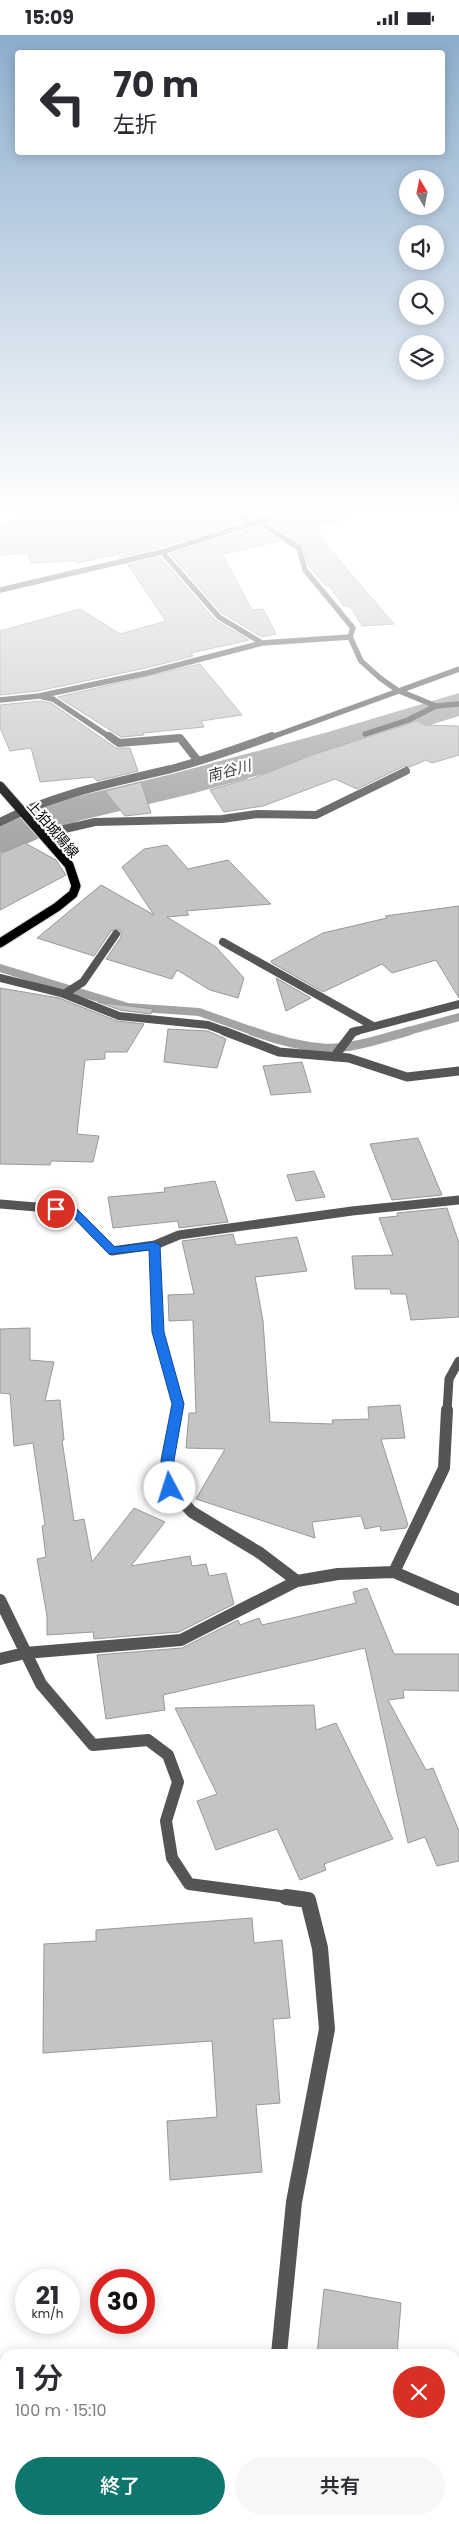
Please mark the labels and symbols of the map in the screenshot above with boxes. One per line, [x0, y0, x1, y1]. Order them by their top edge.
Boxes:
north arrow [399, 170, 444, 215]
water label: 南谷川 [204, 754, 255, 786]
street label: 上狛城陽線 [22, 796, 84, 862]
pin [35, 1188, 77, 1230]
position arrow [143, 1461, 195, 1513]
speed limit sign: 30 [90, 2269, 155, 2334]

